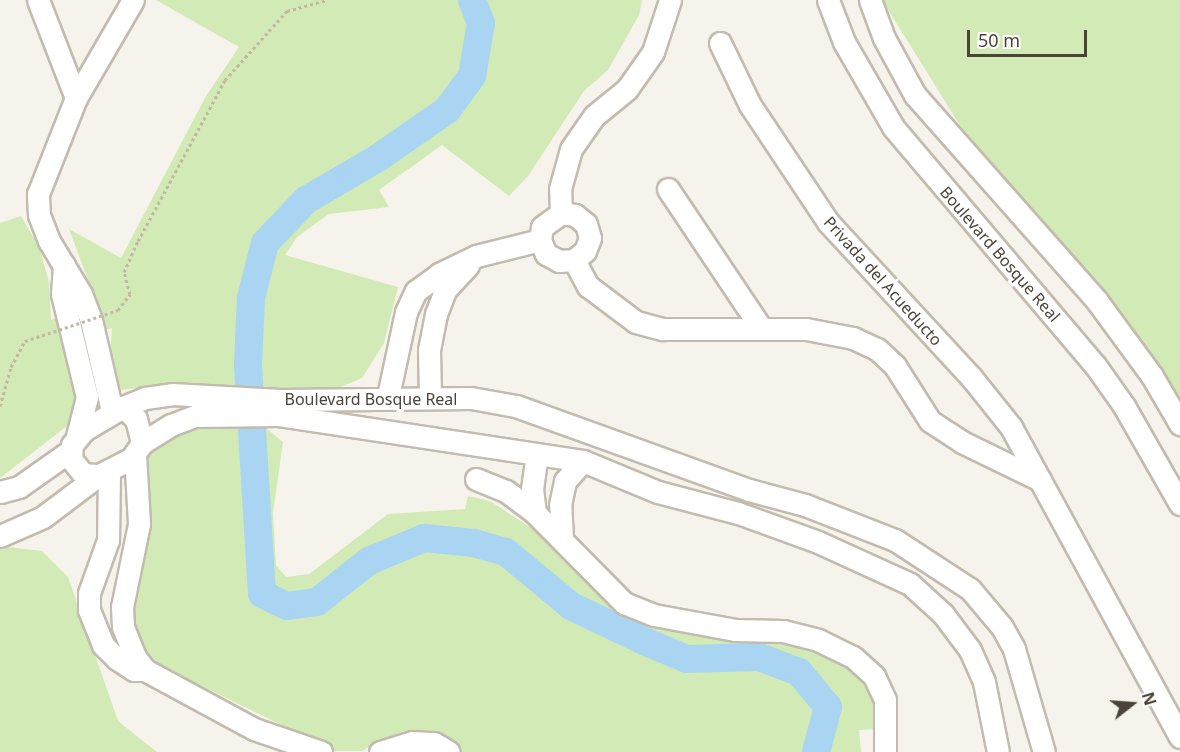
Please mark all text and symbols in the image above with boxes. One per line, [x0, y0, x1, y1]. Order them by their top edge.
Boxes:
scale bar [970, 18, 1090, 56]
text: 50 m [978, 28, 1020, 52]
street label: Boulevard Bosque Real [936, 182, 1064, 326]
street label: Privada del Acueducto [820, 212, 946, 350]
street label: Boulevard Bosque Real [285, 389, 457, 409]
north arrow [1102, 674, 1162, 734]
text: N [1137, 689, 1162, 708]

